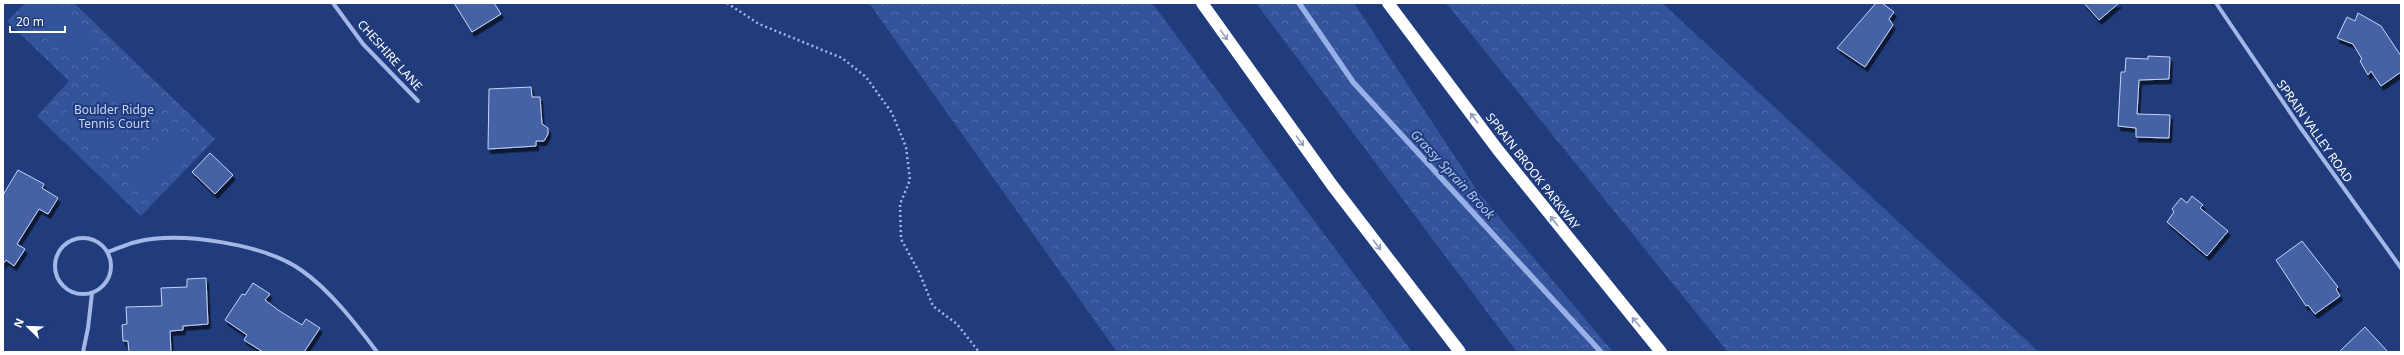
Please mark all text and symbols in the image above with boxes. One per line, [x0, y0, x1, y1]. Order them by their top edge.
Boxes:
scale bar [10, 8, 65, 34]
text: 20 m [16, 13, 44, 30]
street label: CHESHIRE LANE [354, 16, 426, 94]
one-way arrow [1220, 29, 1228, 40]
street label: SPRAIN VALLEY ROAD [2273, 76, 2357, 186]
park label: Boulder Ridge Tennis Court [74, 101, 154, 132]
street label: SPRAIN BROOK PARKWAY [1482, 109, 1584, 233]
one-way arrow [1470, 113, 1478, 124]
water label: Grassy Sprain Brook [1407, 125, 1500, 223]
one-way arrow [1295, 135, 1304, 146]
one-way arrow [1550, 215, 1558, 226]
one-way arrow [1373, 239, 1382, 250]
north arrow [8, 307, 48, 347]
text: N [10, 316, 27, 330]
one-way arrow [1631, 317, 1640, 327]

